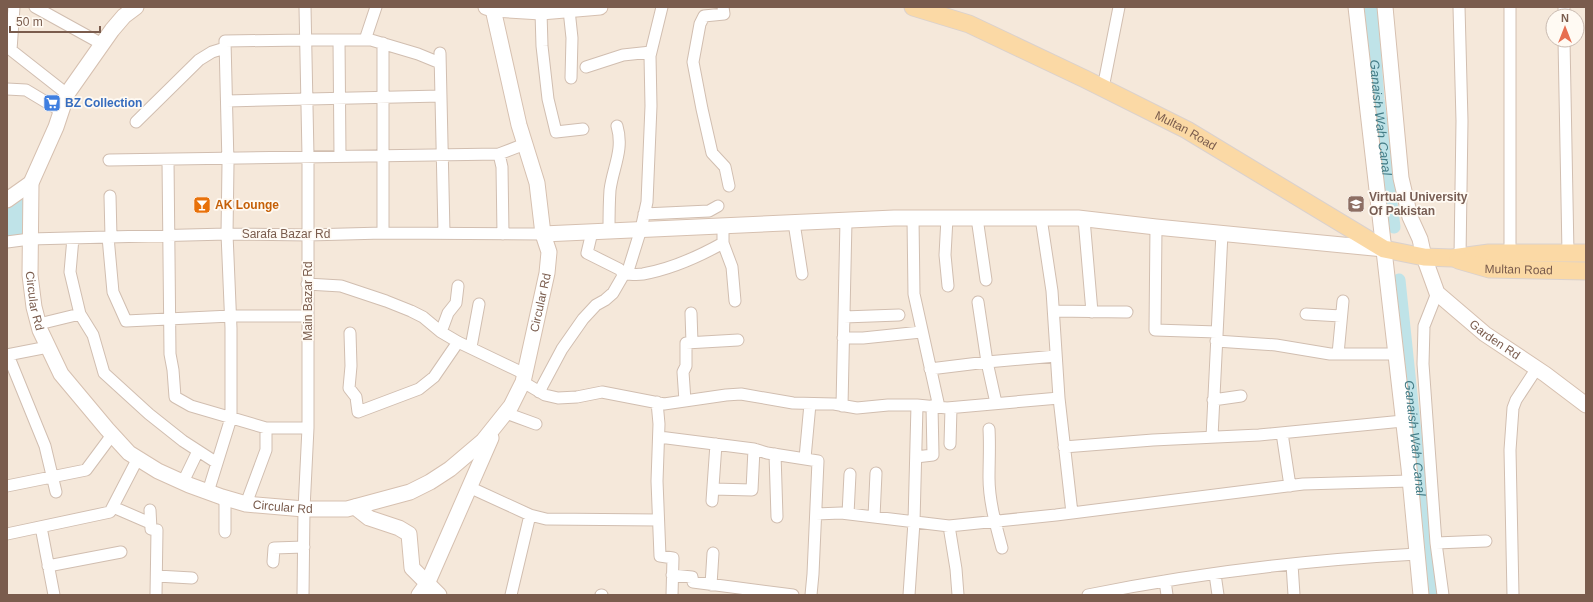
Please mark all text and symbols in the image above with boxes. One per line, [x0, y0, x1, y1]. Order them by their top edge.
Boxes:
scale bar [10, 8, 100, 34]
north arrow [1545, 8, 1585, 48]
text: N [1561, 12, 1569, 24]
text: 50 m [16, 15, 43, 29]
water label: Ganaish Wah Canal [1367, 59, 1395, 177]
supermarket icon: BZ Collection [42, 93, 62, 113]
place label: BZ Collection [65, 96, 142, 110]
street label: Multan Road [1153, 108, 1219, 153]
place label: Virtual University Of Pakistan [1369, 190, 1468, 218]
school or university icon: Virtual University Of Pakistan [1346, 194, 1366, 214]
bar icon: AK Lounge [192, 195, 212, 215]
place label: AK Lounge [215, 198, 279, 212]
street label: Sarafa Bazar Rd [242, 227, 330, 241]
street label: Main Bazar Rd [301, 261, 315, 341]
street label: Multan Road [1484, 262, 1553, 277]
street label: Circular Rd [23, 270, 47, 332]
street label: Circular Rd [527, 272, 554, 333]
street label: Garden Rd [1467, 317, 1523, 362]
water label: Ganaish Wah Canal [1402, 380, 1429, 498]
street label: Circular Rd [252, 498, 313, 516]

